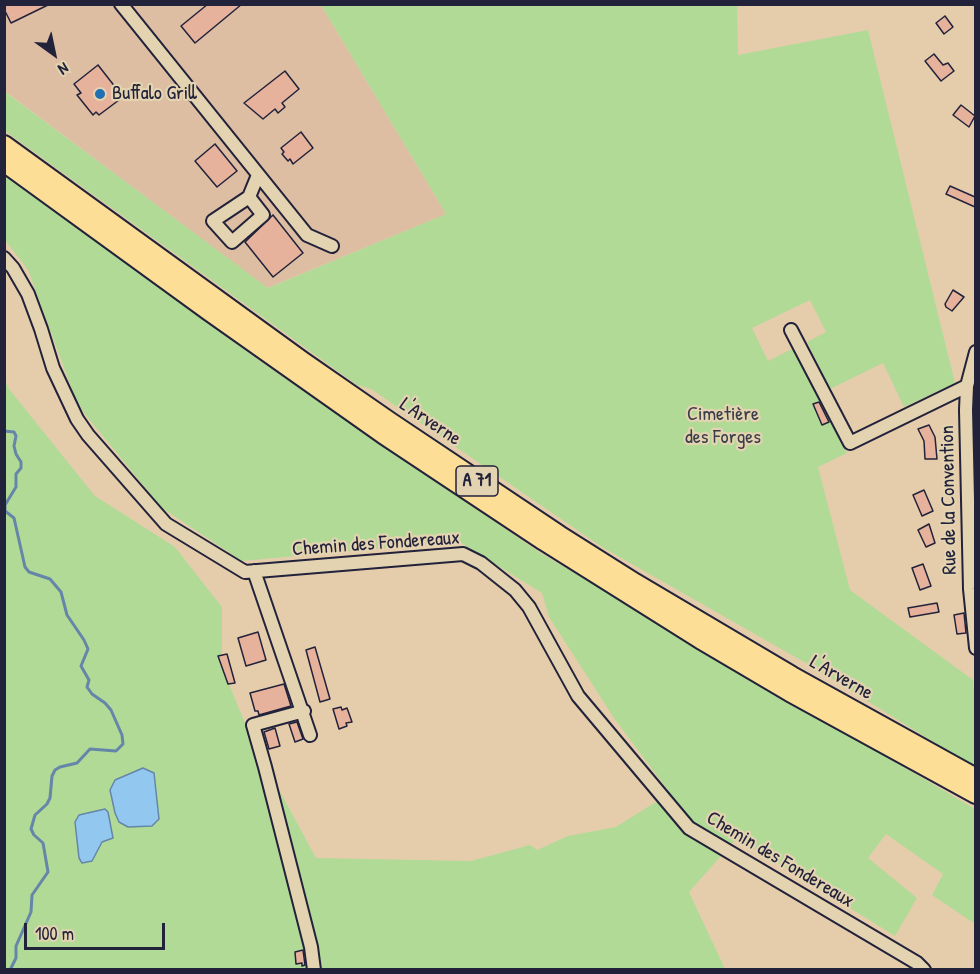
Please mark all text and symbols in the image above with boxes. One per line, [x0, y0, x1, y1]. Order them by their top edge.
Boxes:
north arrow [24, 24, 84, 84]
text: N [54, 58, 73, 81]
place label: Buffalo Grill [112, 82, 197, 106]
marker: Buffalo Grill [93, 87, 107, 101]
street label: L'Arverne [395, 393, 465, 451]
park label: Cimetière des Forges [685, 403, 761, 450]
street label: Rue de la Convention [936, 425, 962, 575]
road number: A 71 [456, 466, 498, 496]
street label: Chemin des Fondereaux [291, 526, 461, 562]
street label: L'Arverne [805, 650, 877, 706]
street label: Chemin des Fondereaux [702, 806, 858, 914]
scale bar [27, 911, 168, 949]
text: 100 m [35, 921, 74, 946]

